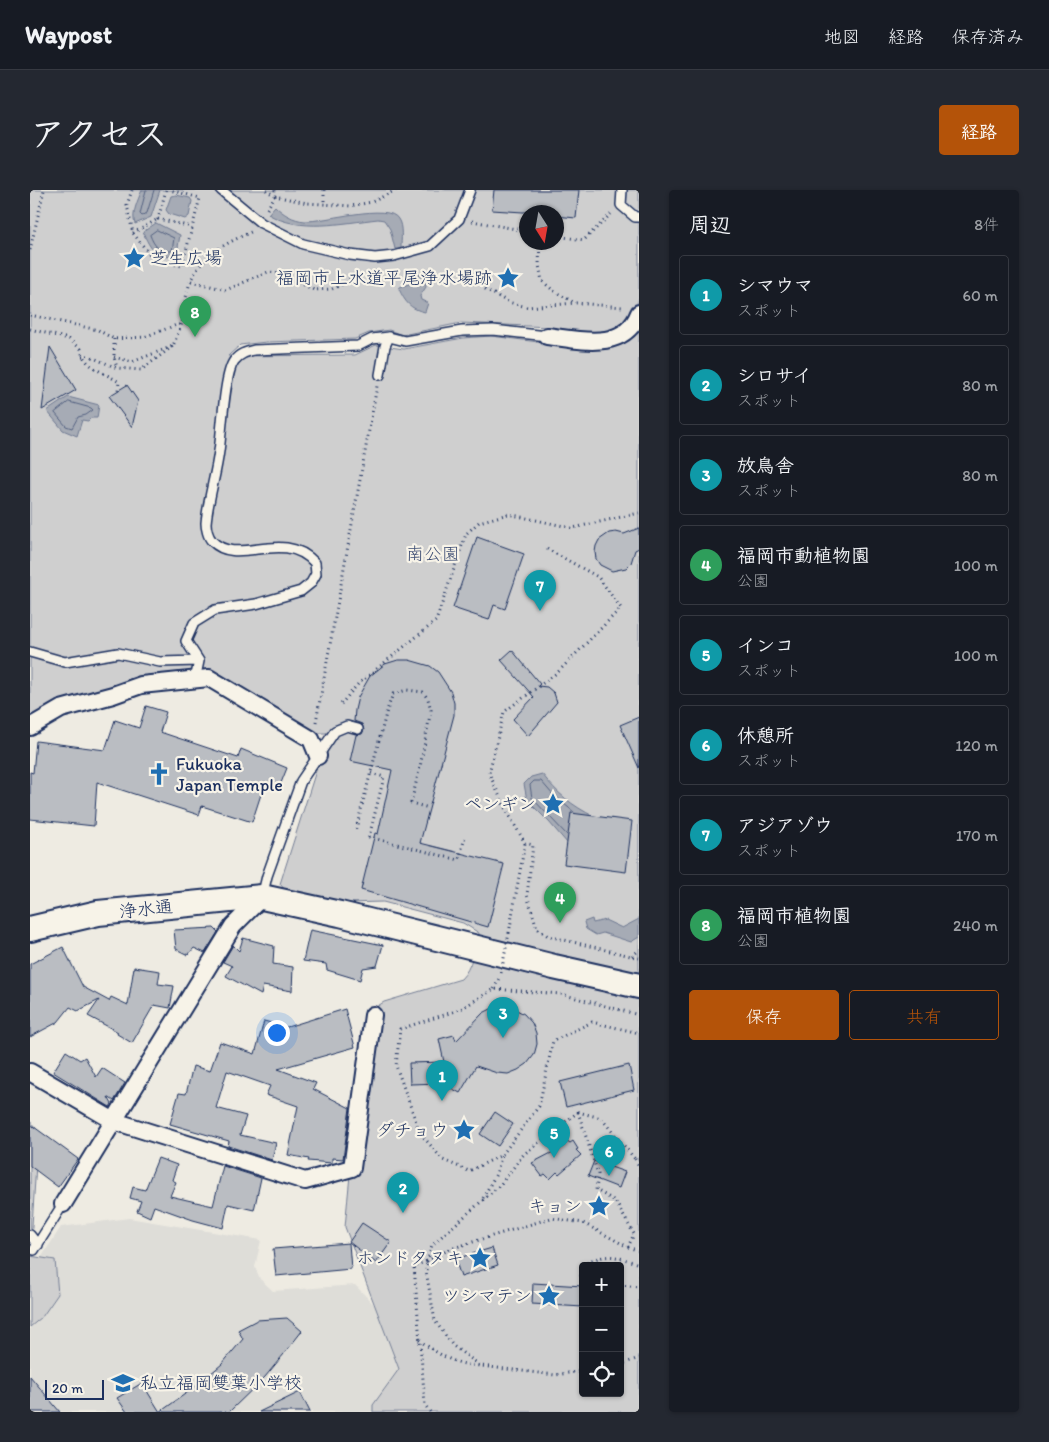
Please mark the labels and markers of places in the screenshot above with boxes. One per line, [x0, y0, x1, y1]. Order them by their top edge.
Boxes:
place icon: 芝生広場 [121, 245, 147, 271]
place label: 芝生広場 [150, 247, 222, 269]
place icon: 福岡市上水道平尾浄水場跡 [495, 265, 521, 291]
place label: 福岡市上水道平尾浄水場跡 [276, 267, 492, 289]
pin: 8 [179, 296, 211, 337]
pin: 7 [524, 570, 556, 611]
place label: Fukuoka Japan Temple [176, 753, 283, 796]
church icon: Fukuoka Japan Temple [146, 761, 172, 787]
place icon: ペンギン [540, 791, 566, 817]
place label: ペンギン [464, 793, 536, 815]
pin: 4 [544, 882, 576, 923]
pin: 3 [487, 997, 519, 1038]
pin: 1 [426, 1060, 458, 1101]
place icon: ダチョウ [451, 1117, 477, 1143]
pin: 5 [538, 1117, 570, 1158]
place label: ダチョウ [376, 1119, 448, 1141]
pin: 6 [593, 1135, 625, 1176]
pin: 2 [387, 1172, 419, 1213]
place icon: キョン [586, 1193, 612, 1219]
place label: キョン [528, 1195, 582, 1217]
place icon: ホンドタヌキ [467, 1245, 493, 1271]
place label: ホンドタヌキ [356, 1247, 464, 1269]
place icon: ツシマテン [536, 1283, 562, 1309]
place label: ツシマテン [442, 1285, 532, 1307]
school or university icon: 私立福岡雙葉小学校 [110, 1370, 136, 1396]
place label: 私立福岡雙葉小学校 [140, 1372, 302, 1394]

